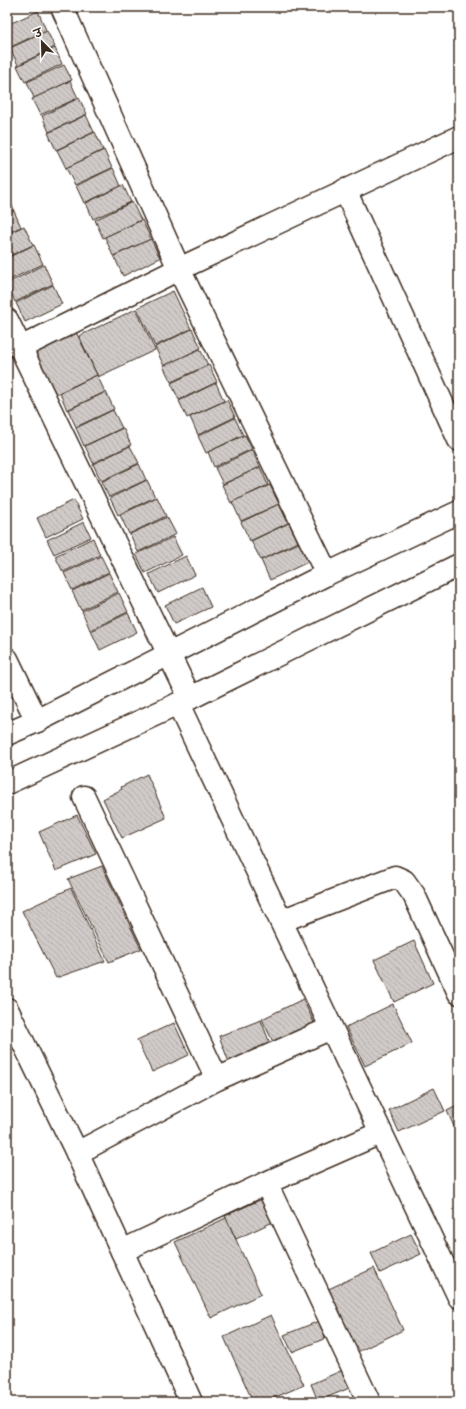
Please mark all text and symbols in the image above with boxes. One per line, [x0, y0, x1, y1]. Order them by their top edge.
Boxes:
north arrow [22, 22, 62, 62]
text: उ [31, 24, 46, 42]

